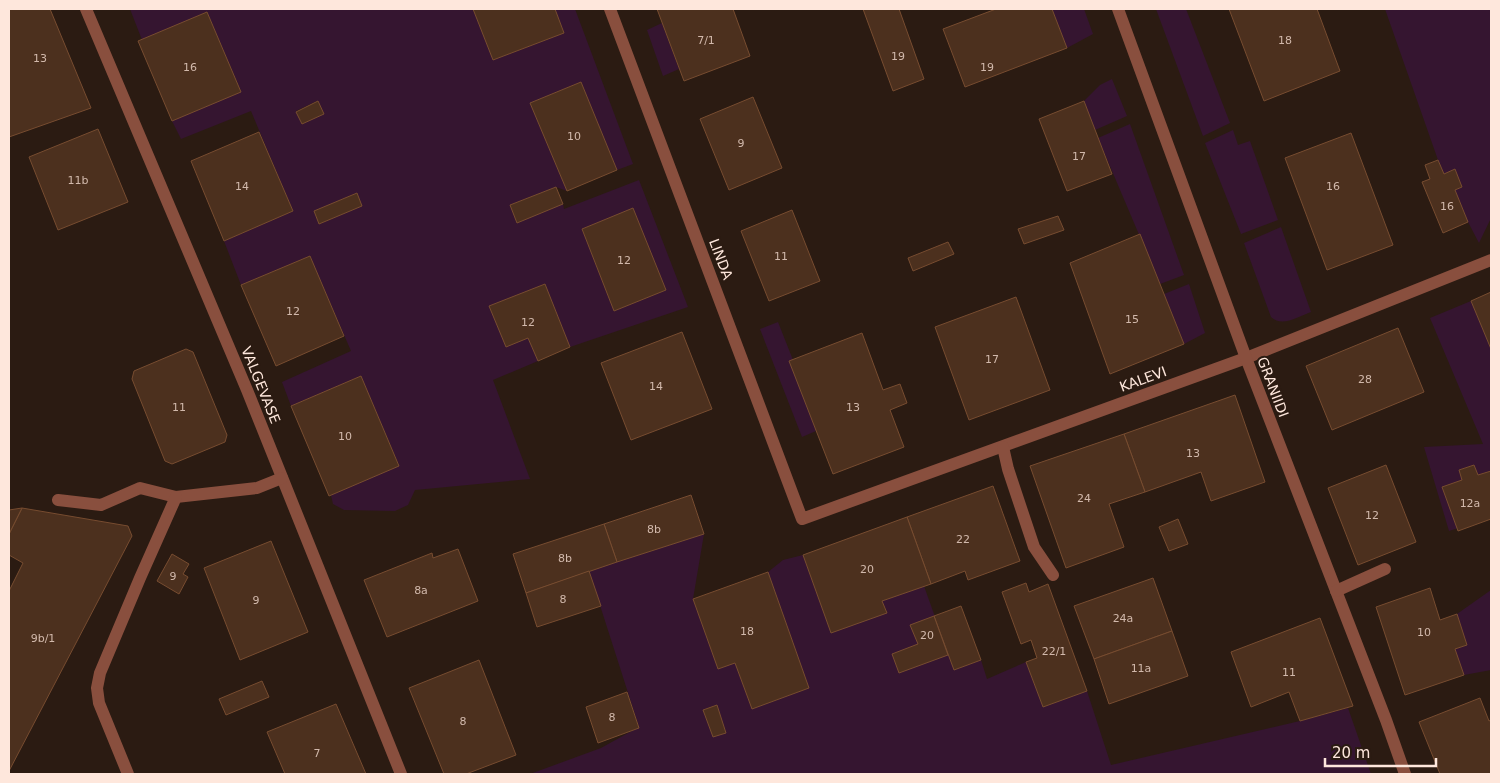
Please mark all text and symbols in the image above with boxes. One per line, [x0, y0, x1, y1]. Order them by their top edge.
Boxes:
house number: 7/1 [697, 34, 715, 47]
house number: 18 [1278, 34, 1292, 47]
house number: 19 [891, 50, 905, 63]
house number: 13 [33, 52, 47, 65]
house number: 16 [183, 61, 197, 74]
house number: 19 [980, 61, 994, 74]
house number: 10 [567, 130, 581, 143]
house number: 9 [738, 137, 745, 150]
house number: 17 [1072, 150, 1086, 163]
house number: 11b [68, 174, 89, 187]
house number: 14 [235, 180, 249, 193]
house number: 16 [1326, 180, 1340, 193]
house number: 16 [1440, 200, 1454, 213]
street label: LINDA [706, 236, 736, 282]
house number: 11 [774, 250, 788, 263]
house number: 12 [617, 254, 631, 267]
house number: 12 [286, 305, 300, 318]
house number: 15 [1125, 313, 1139, 326]
house number: 12 [521, 316, 535, 329]
street label: VALGEVASE [238, 344, 284, 426]
house number: 17 [985, 353, 999, 366]
street label: GRANIIDI [1254, 355, 1292, 419]
street label: KALEVI [1117, 363, 1169, 395]
house number: 28 [1358, 373, 1372, 386]
house number: 14 [649, 380, 663, 393]
house number: 11 [172, 401, 186, 414]
house number: 13 [846, 401, 860, 414]
house number: 10 [338, 430, 352, 443]
house number: 13 [1186, 447, 1200, 460]
house number: 24 [1077, 492, 1091, 505]
house number: 12a [1460, 497, 1480, 510]
house number: 12 [1365, 509, 1379, 522]
house number: 8b [647, 523, 661, 536]
house number: 22 [956, 533, 970, 546]
house number: 8b [558, 552, 572, 565]
house number: 20 [860, 563, 874, 576]
house number: 9 [170, 570, 177, 583]
house number: 8a [414, 584, 428, 597]
house number: 8 [560, 593, 567, 606]
house number: 9 [253, 594, 260, 607]
house number: 24a [1113, 612, 1133, 625]
house number: 18 [740, 625, 754, 638]
house number: 10 [1417, 626, 1431, 639]
house number: 20 [920, 629, 934, 642]
house number: 9b/1 [31, 632, 55, 645]
house number: 22/1 [1042, 645, 1066, 658]
house number: 11a [1131, 662, 1151, 675]
house number: 11 [1282, 666, 1296, 679]
house number: 8 [609, 711, 616, 724]
house number: 8 [460, 715, 467, 728]
scale bar [1325, 736, 1436, 768]
text: 20 m [1332, 744, 1370, 762]
house number: 7 [314, 747, 321, 760]

